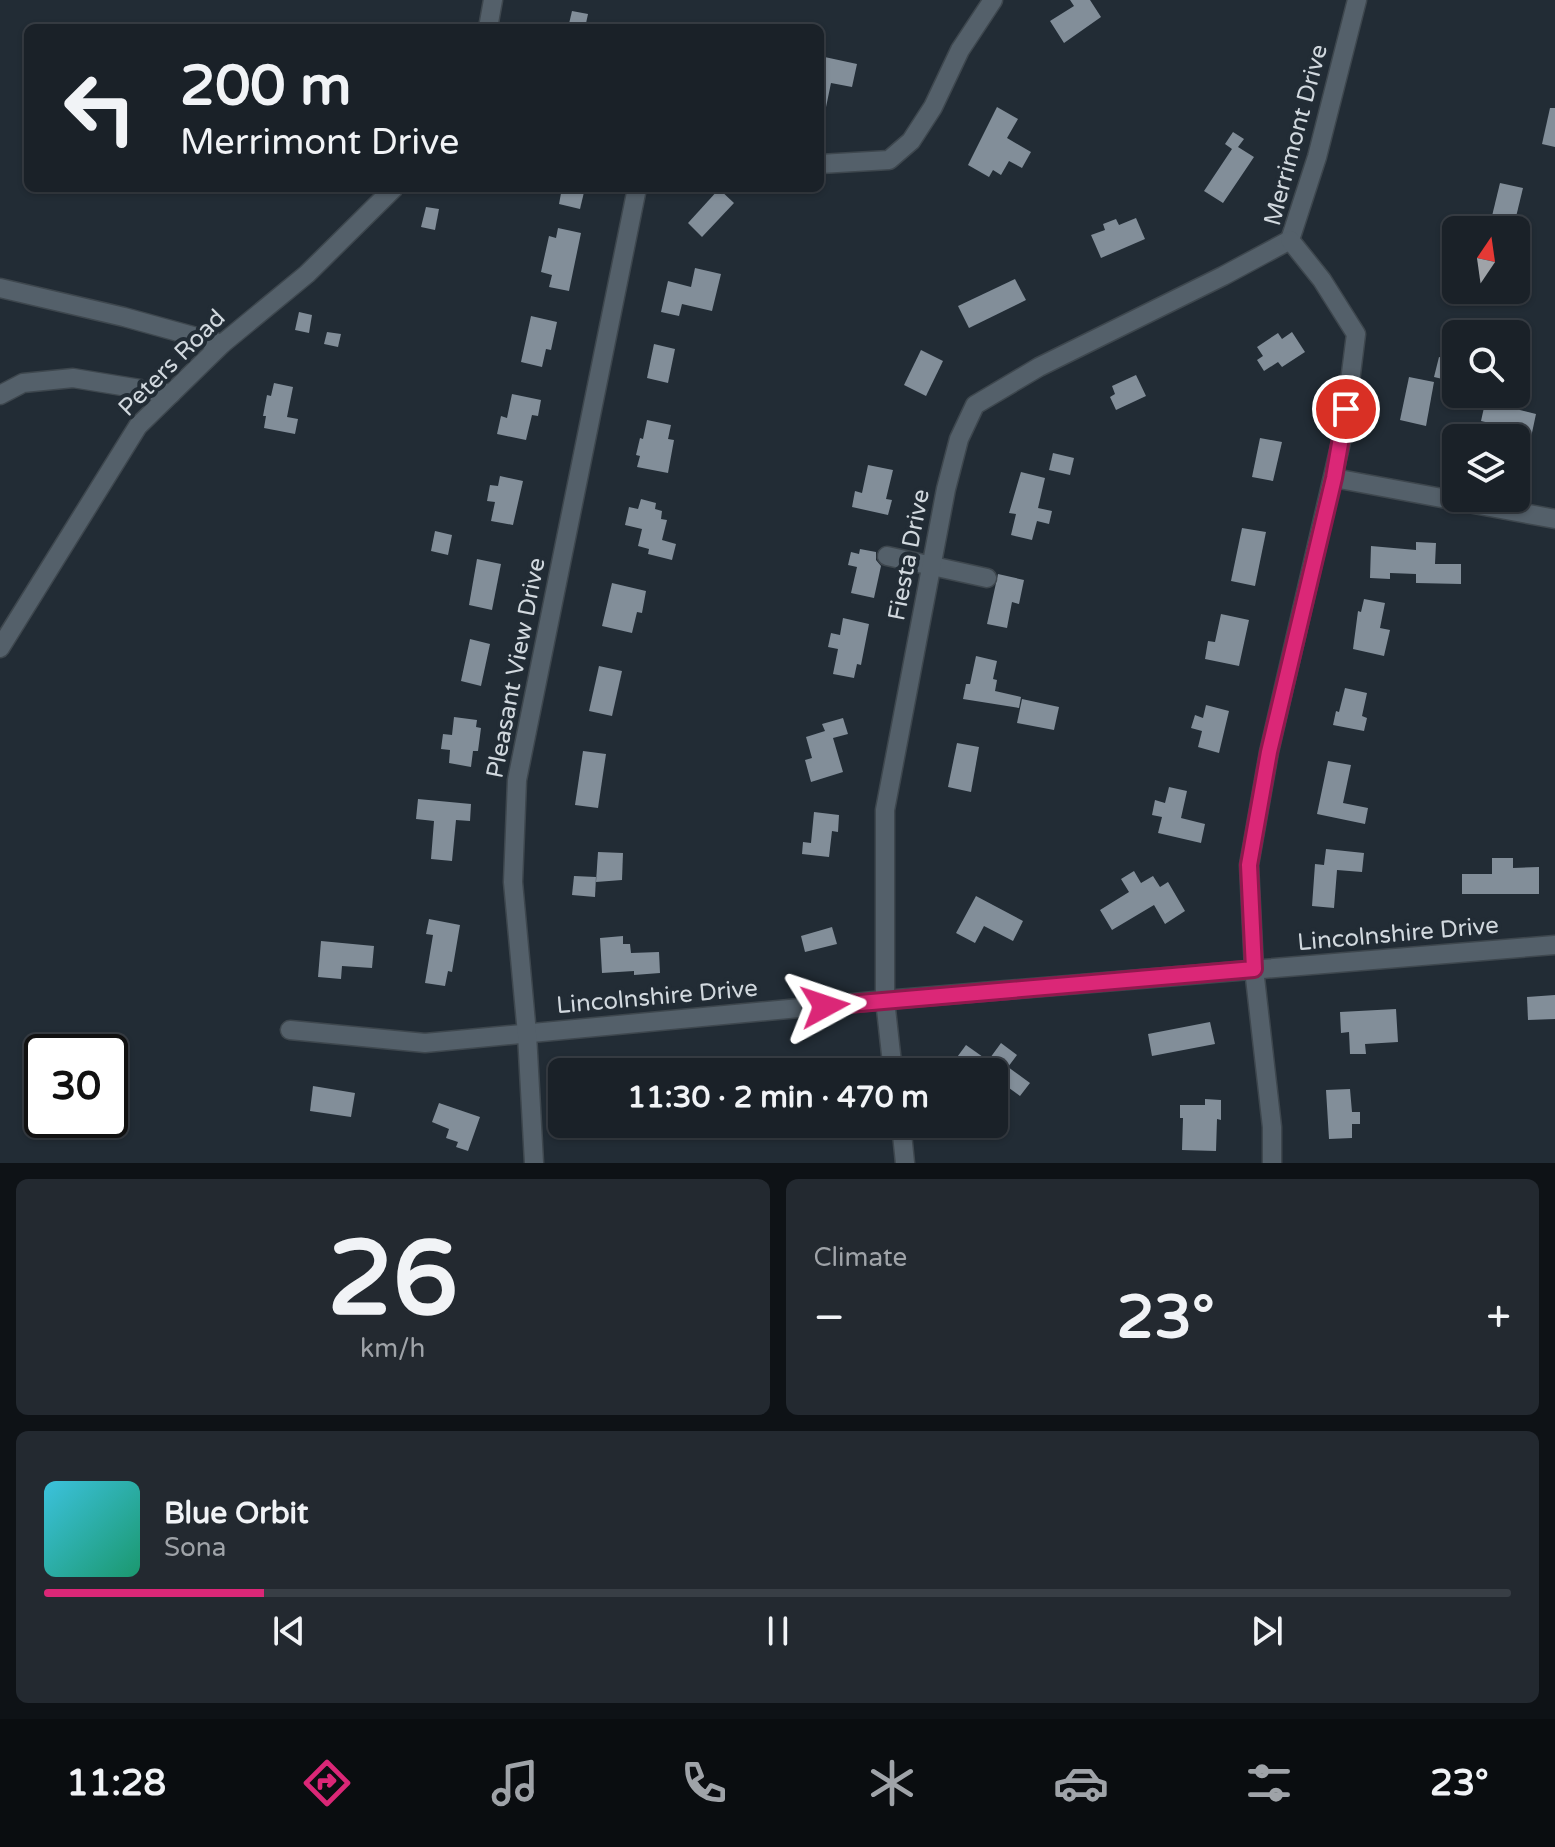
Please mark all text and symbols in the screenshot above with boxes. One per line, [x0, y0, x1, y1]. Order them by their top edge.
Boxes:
street label: Merrimont Drive [1258, 41, 1334, 229]
text: 200 m [180, 53, 351, 120]
icon: left [48, 56, 152, 160]
text: Merrimont Drive [180, 121, 459, 164]
north arrow [1442, 216, 1530, 304]
map controls [1442, 216, 1530, 512]
street label: Peters Road [113, 304, 231, 422]
button: search [1442, 320, 1530, 408]
pin [1312, 375, 1380, 443]
icon: arrive [1324, 387, 1368, 431]
button: layers [1442, 424, 1530, 512]
street label: Fiesta Drive [882, 487, 936, 623]
street label: Pleasant View Drive [480, 555, 552, 781]
street label: Lincolnshire Drive [1296, 911, 1500, 957]
position arrow [783, 964, 867, 1048]
street label: Lincolnshire Drive [555, 974, 759, 1020]
speed limit sign: 30 [24, 1034, 128, 1138]
text: 11:30 · 2 min · 470 m [627, 1079, 929, 1116]
text: 26 [327, 1218, 458, 1343]
text: Climate [814, 1242, 907, 1273]
text: 23° [1117, 1282, 1215, 1354]
text: − [814, 1292, 845, 1345]
text: + [1486, 1292, 1511, 1345]
text: km/h [360, 1333, 425, 1364]
text: Blue Orbit [164, 1495, 309, 1532]
text: Sona [164, 1532, 226, 1563]
icon: previous [267, 1609, 311, 1653]
icon: pause [756, 1609, 800, 1653]
icon: next [1245, 1609, 1289, 1653]
icon: directions [299, 1755, 355, 1811]
icon: music [487, 1755, 543, 1811]
icon: phone [676, 1755, 732, 1811]
icon: climate [864, 1755, 920, 1811]
icon: car [1053, 1755, 1109, 1811]
icon: filters [1241, 1755, 1297, 1811]
text: 11:28 [66, 1762, 166, 1805]
text: 23° [1430, 1762, 1489, 1805]

